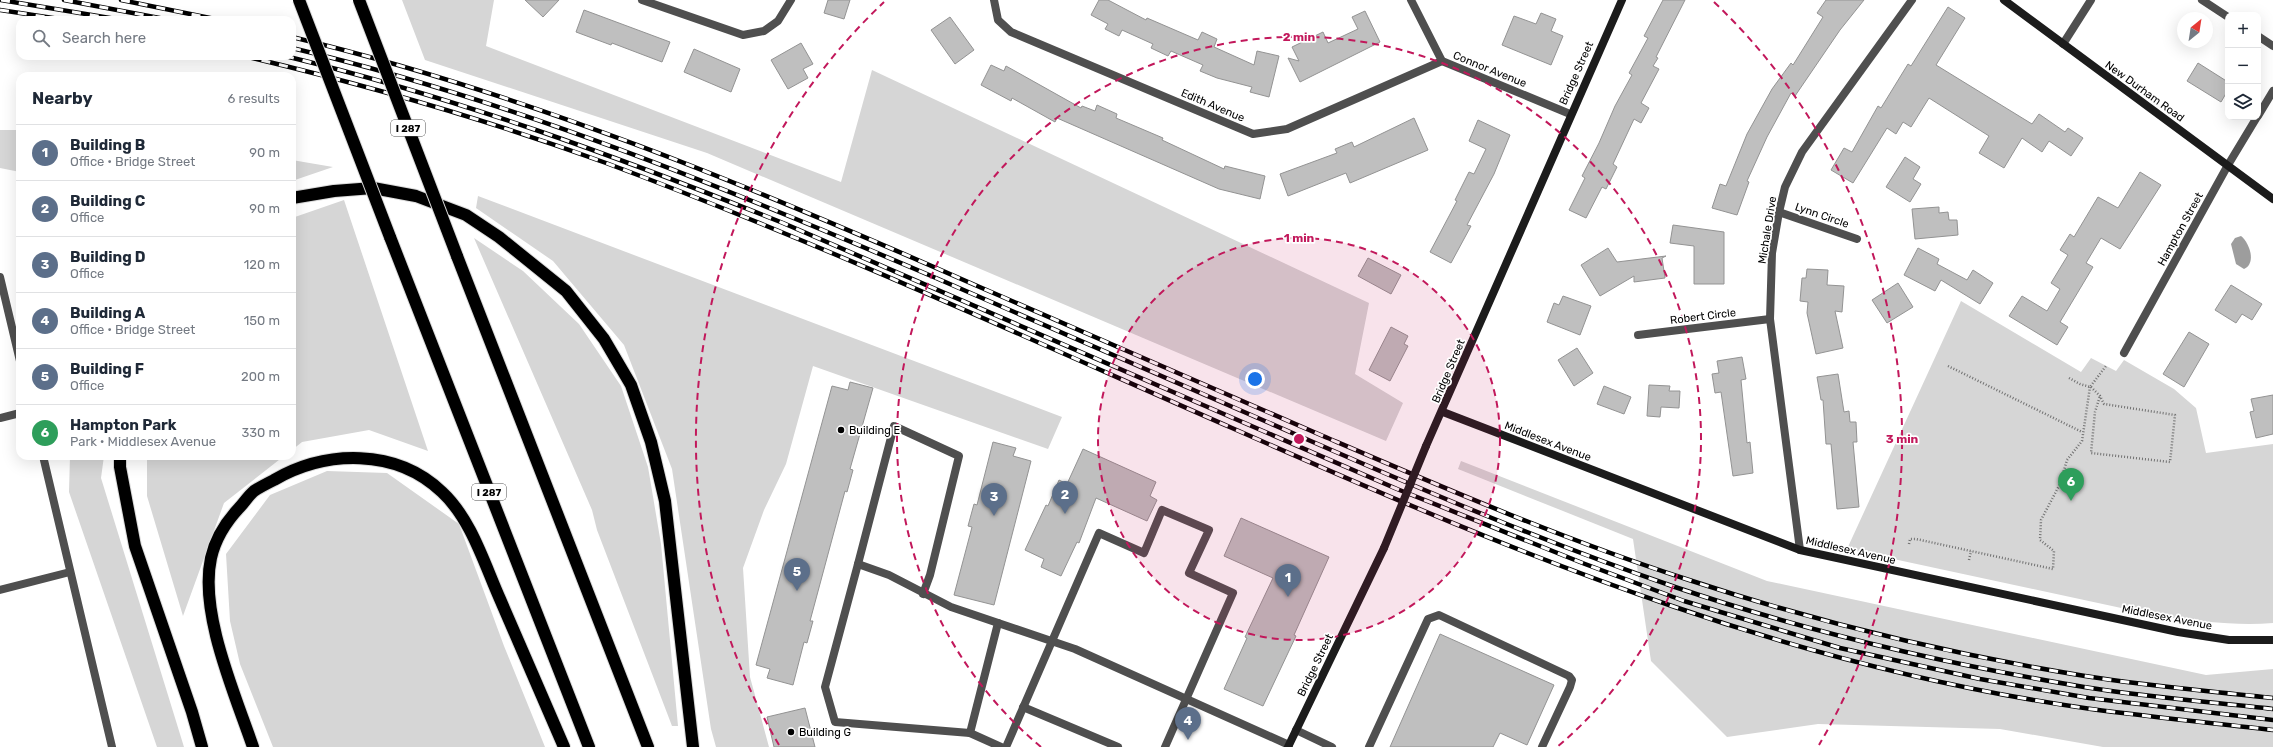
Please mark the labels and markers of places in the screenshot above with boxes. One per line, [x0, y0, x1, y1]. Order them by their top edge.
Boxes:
place label: Building E [849, 424, 900, 437]
marker: Building E [836, 425, 846, 435]
centre of rings [1292, 432, 1306, 446]
pin: 6 [2058, 468, 2084, 501]
pin: 2 [1052, 481, 1078, 514]
pin: 3 [981, 483, 1007, 516]
pin: 5 [784, 558, 810, 591]
pin: 1 [1275, 564, 1301, 597]
pin: 4 [1175, 707, 1201, 740]
place label: Building G [799, 726, 851, 739]
marker: Building G [786, 727, 796, 737]

